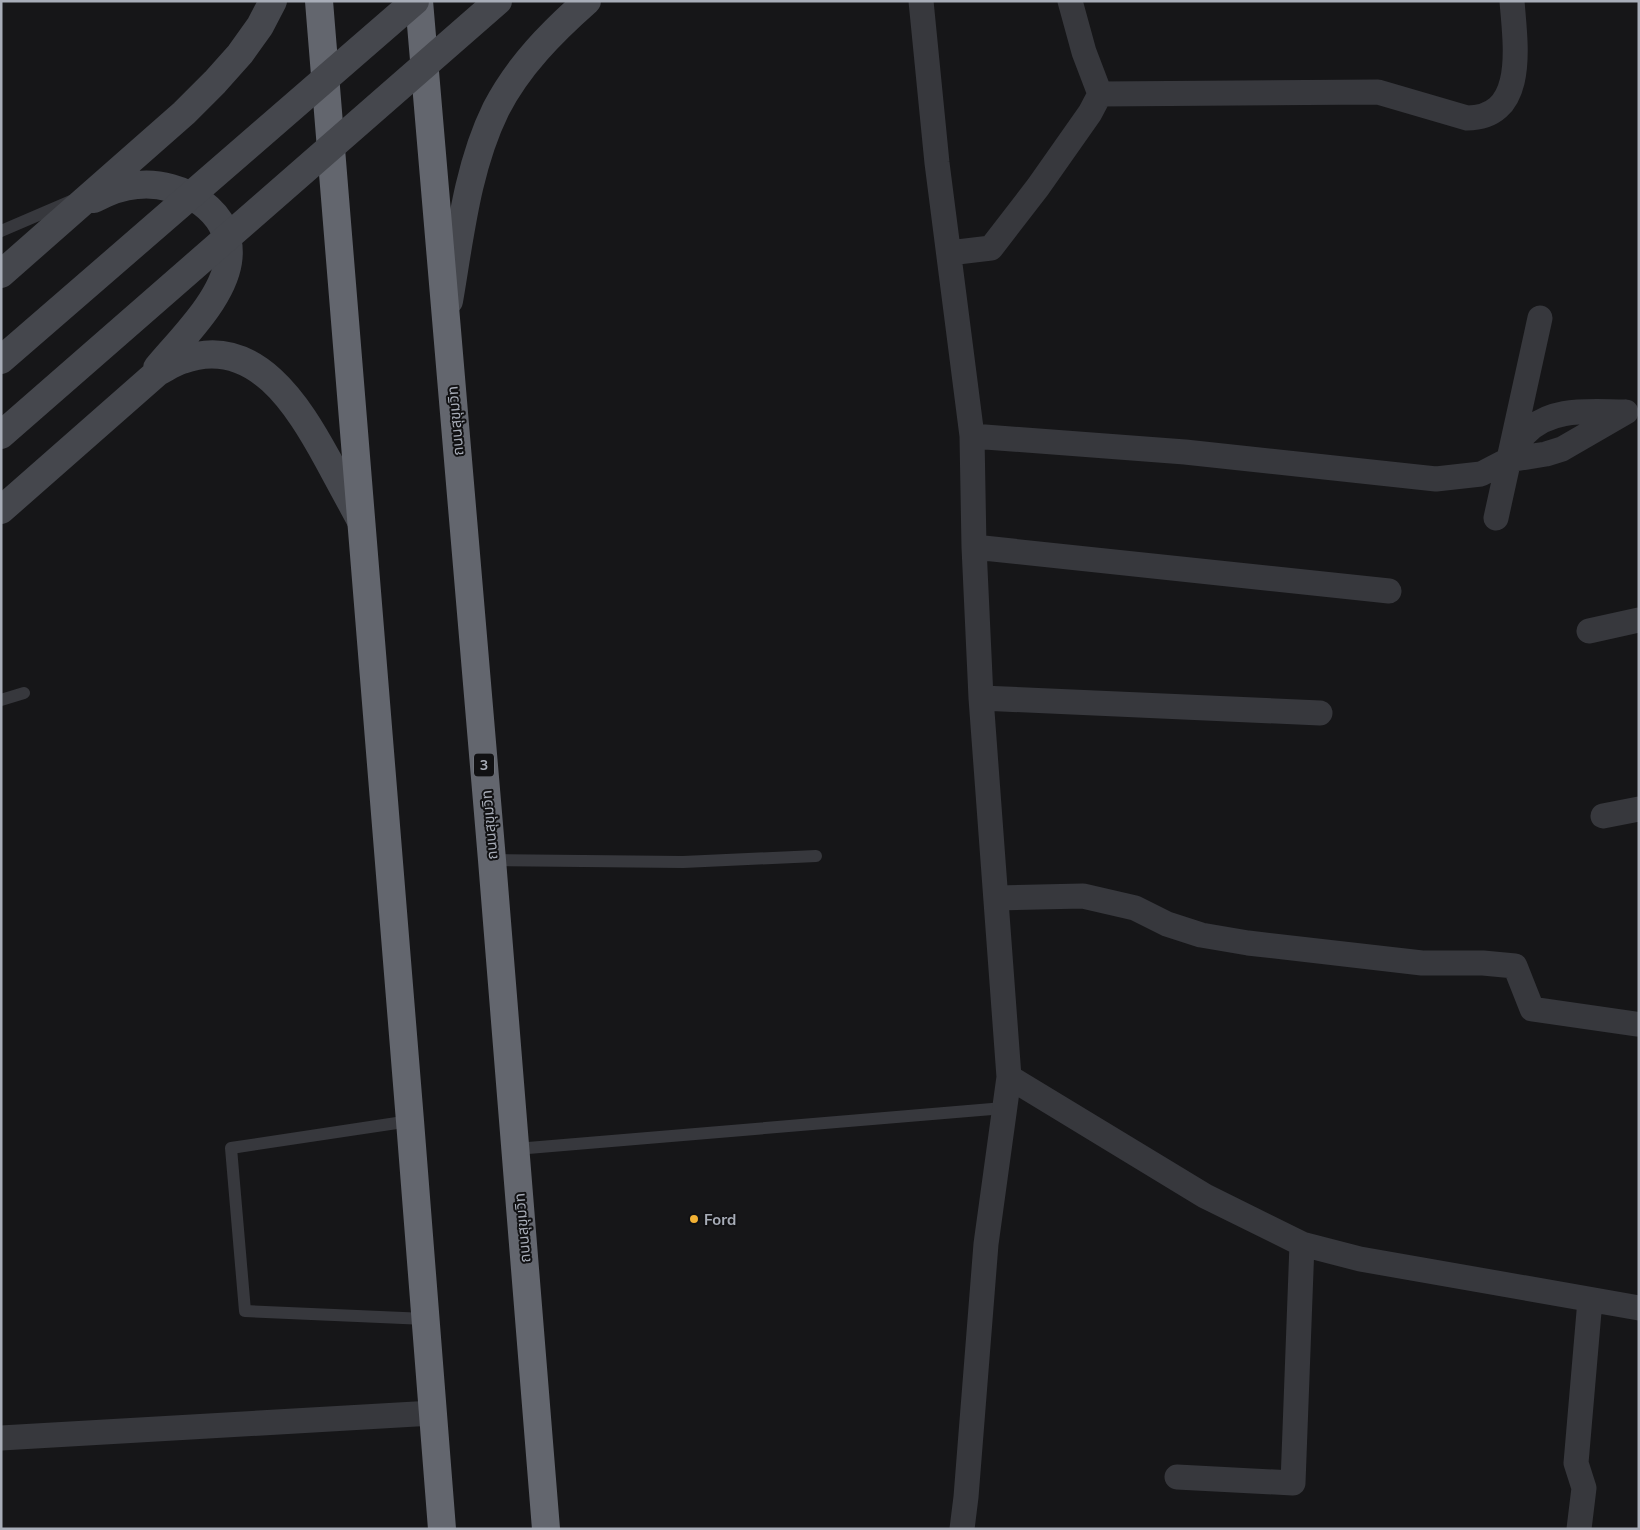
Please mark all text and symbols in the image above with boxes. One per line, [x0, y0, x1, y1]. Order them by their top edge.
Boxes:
street label: ถนนสุขุมวิท [442, 385, 468, 457]
road number: 3 [474, 754, 494, 776]
street label: ถนนสุขุมวิท [476, 789, 502, 861]
street label: ถนนสุขุมวิท [509, 1192, 535, 1264]
place label: Ford [704, 1210, 736, 1229]
marker: Ford [688, 1213, 700, 1225]

